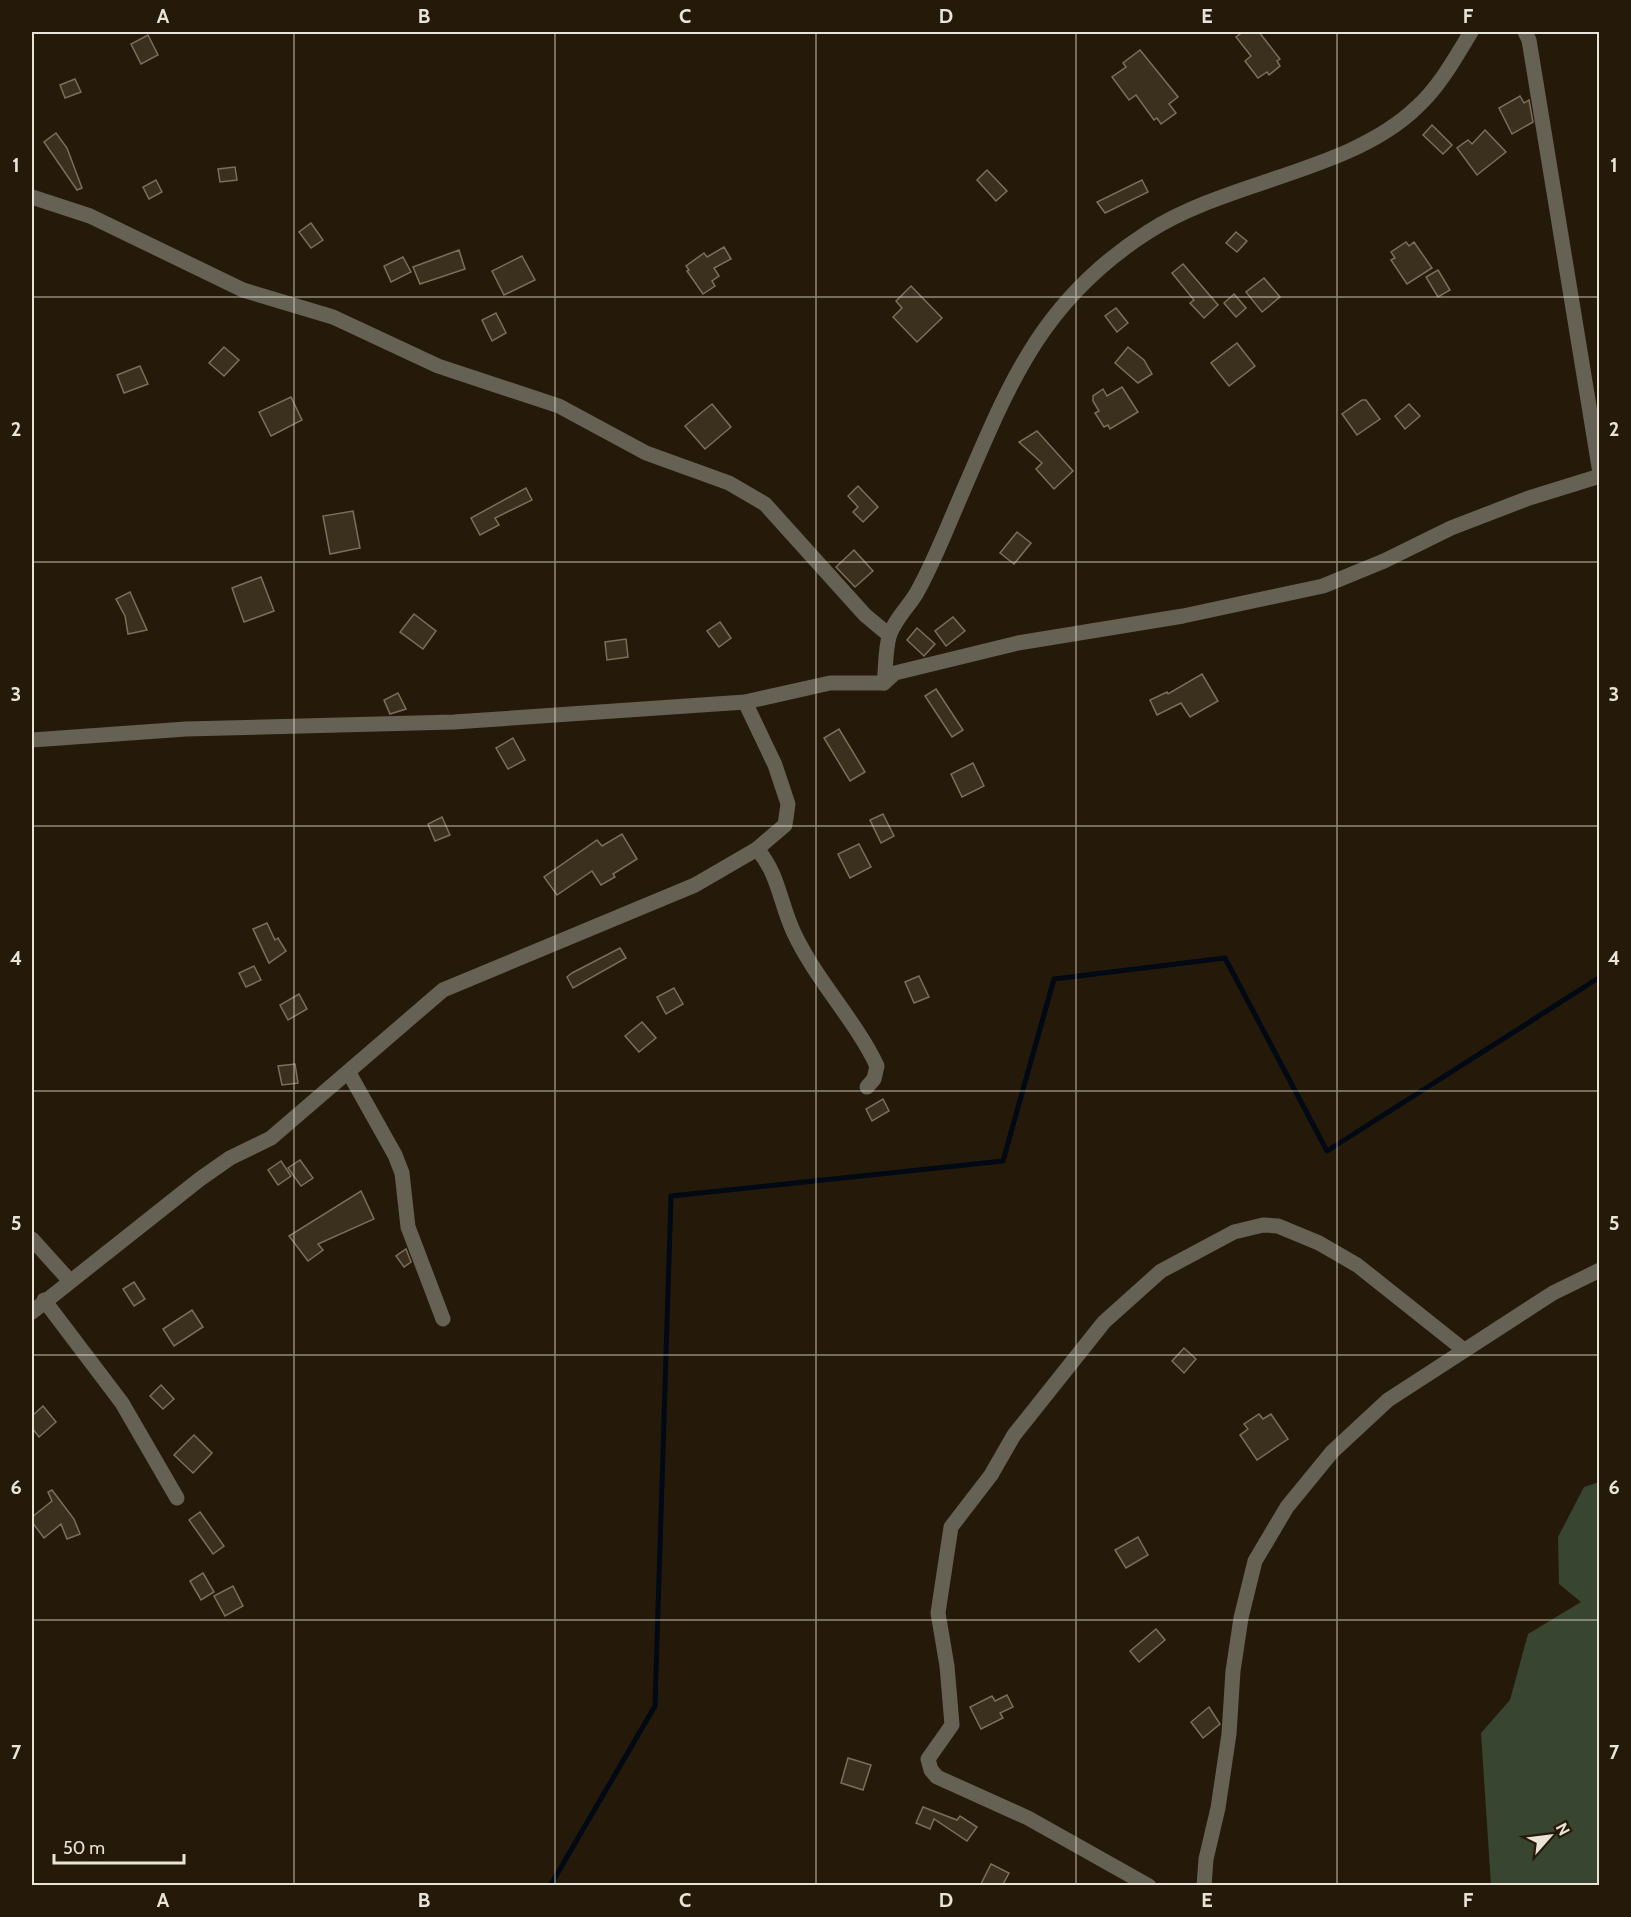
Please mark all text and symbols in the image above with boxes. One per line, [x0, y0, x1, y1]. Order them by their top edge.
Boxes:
text: A [157, 4, 170, 28]
text: B [418, 4, 430, 28]
text: C [679, 4, 691, 28]
text: D [939, 4, 953, 28]
text: E [1201, 4, 1213, 28]
text: F [1463, 4, 1474, 28]
text: 1 [12, 153, 20, 177]
text: 1 [1610, 153, 1618, 177]
text: 2 [11, 417, 21, 441]
text: 2 [1609, 417, 1619, 441]
text: 3 [11, 682, 21, 706]
text: 3 [1609, 682, 1619, 706]
text: 4 [10, 946, 22, 970]
text: 4 [1608, 946, 1620, 970]
text: 5 [11, 1211, 21, 1235]
text: 5 [1609, 1211, 1619, 1235]
text: 6 [10, 1475, 22, 1499]
text: 6 [1608, 1475, 1620, 1499]
text: 7 [11, 1740, 22, 1764]
text: 7 [1609, 1740, 1620, 1764]
north arrow [1520, 1806, 1580, 1866]
text: N [1552, 1820, 1574, 1839]
scale bar [54, 1827, 184, 1865]
text: 50 m [63, 1837, 105, 1859]
text: A [157, 1888, 170, 1912]
text: B [418, 1888, 430, 1912]
text: C [679, 1888, 691, 1912]
text: D [939, 1888, 953, 1912]
text: E [1201, 1888, 1213, 1912]
text: F [1463, 1888, 1474, 1912]

